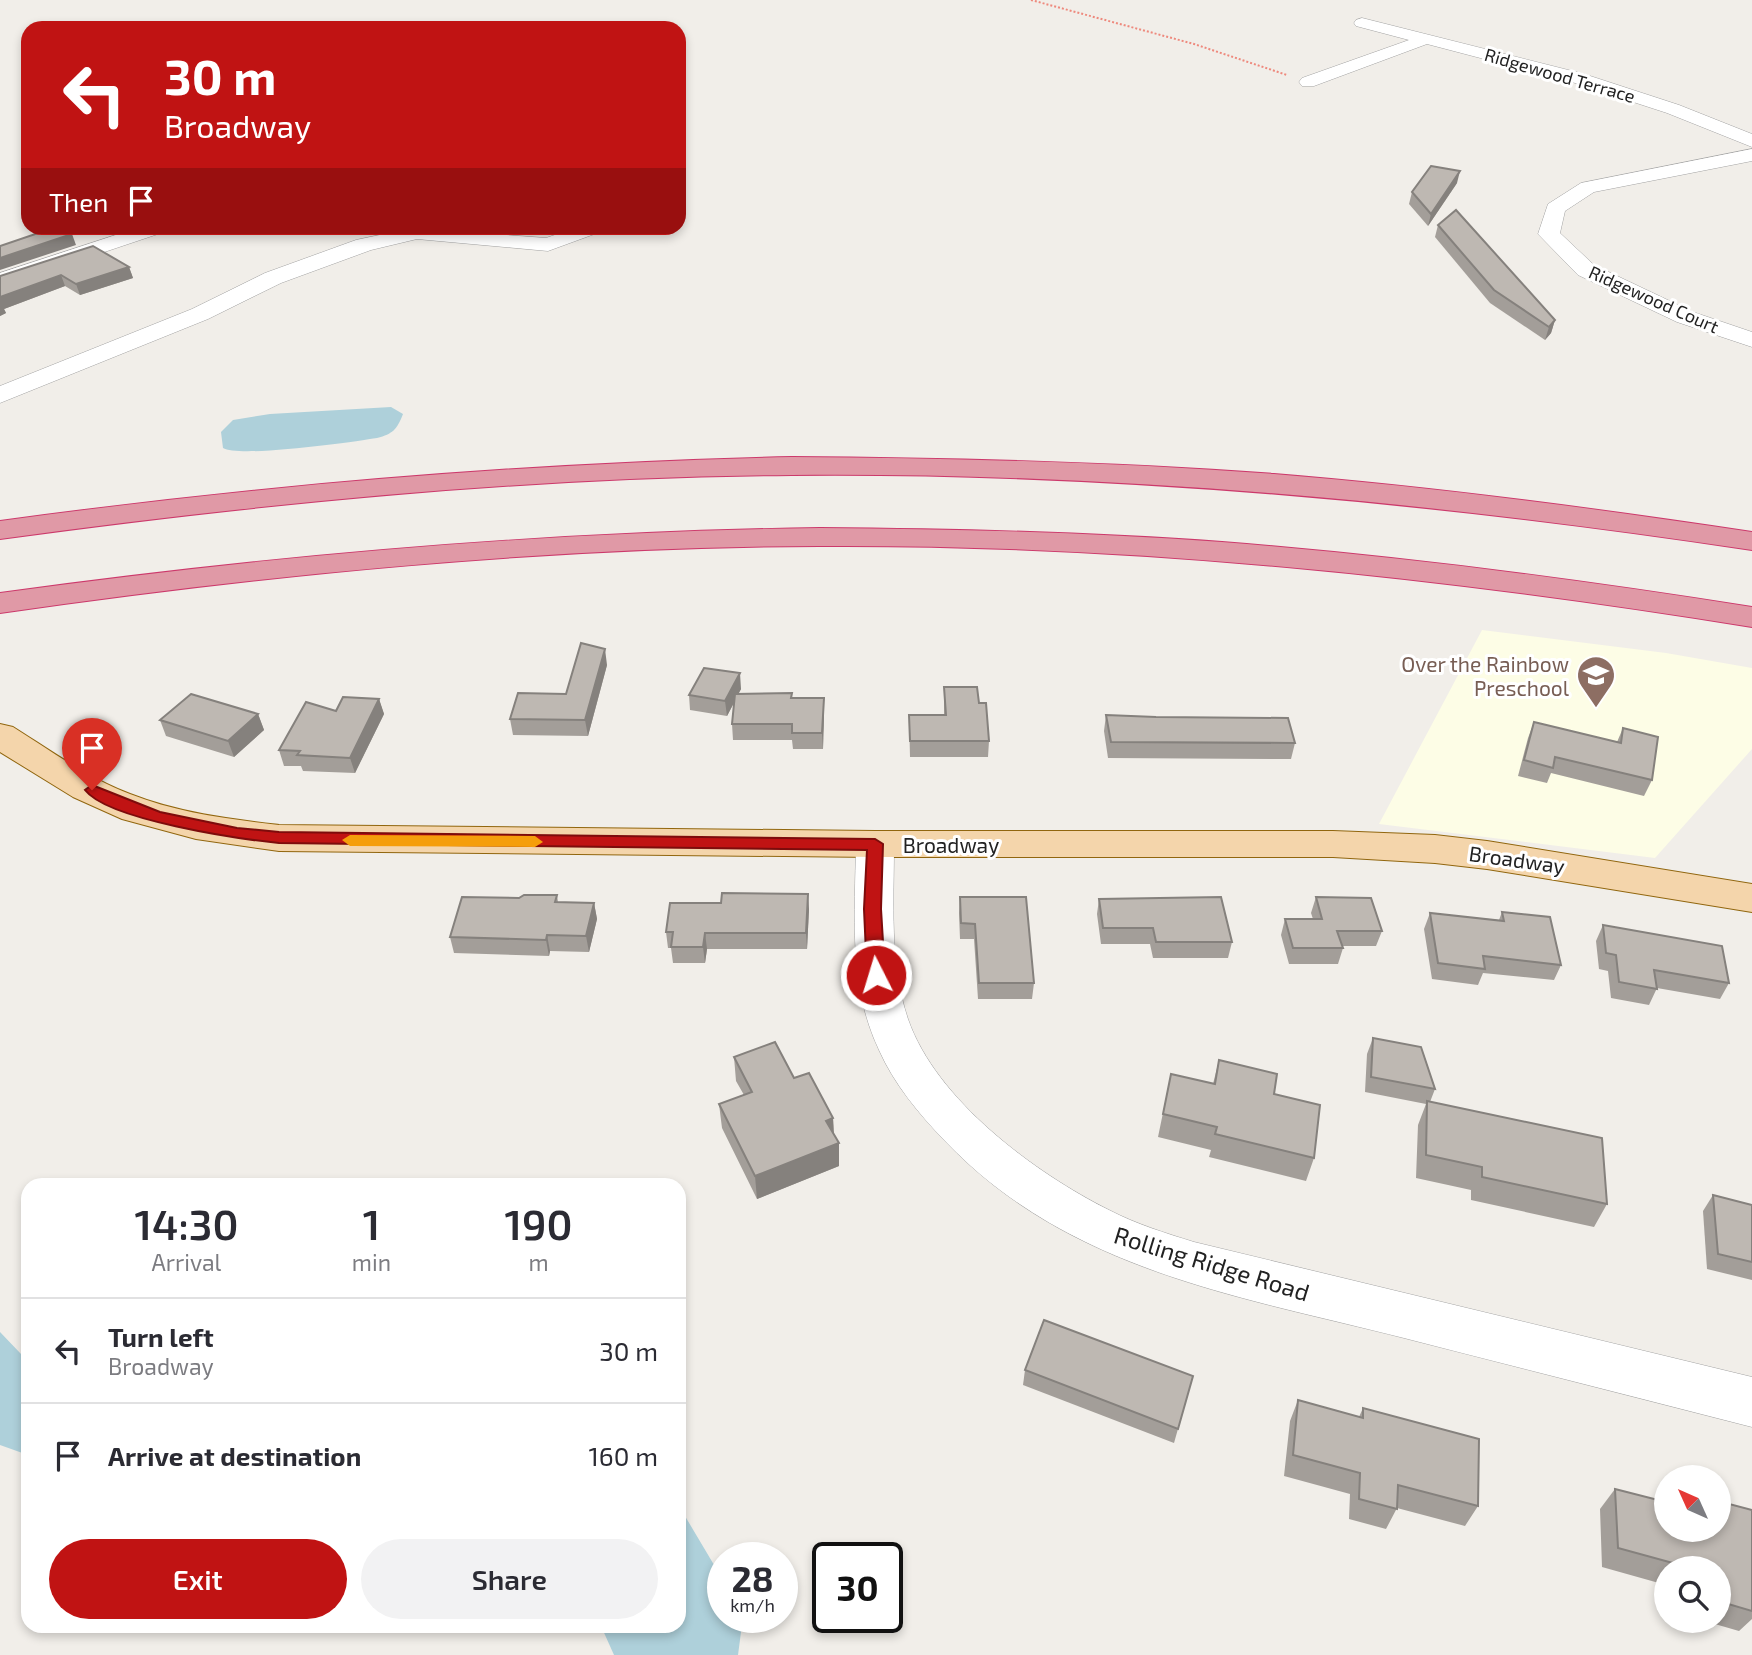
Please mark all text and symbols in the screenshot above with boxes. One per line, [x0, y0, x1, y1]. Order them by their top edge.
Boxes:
street label: Ridgewood Terrace [1482, 43, 1638, 107]
text: 30 m [164, 46, 276, 105]
icon: left [49, 49, 140, 140]
text: Broadway [164, 106, 311, 144]
icon: arrive [122, 182, 160, 220]
text: Then [49, 186, 108, 217]
street label: Ridgewood Court [1586, 260, 1723, 338]
place label: Over the Rainbow Preschool [1401, 651, 1570, 700]
school or university icon: Over the Rainbow Preschool [1575, 654, 1617, 709]
pin [62, 718, 122, 790]
icon: arrive [73, 729, 111, 767]
street label: Broadway [903, 832, 999, 857]
street label: Broadway [1467, 840, 1567, 878]
position arrow [839, 938, 913, 1012]
text: 14:30 [134, 1198, 238, 1248]
text: 1 [363, 1198, 380, 1248]
text: 190 [505, 1198, 573, 1248]
street label: Rolling Ridge Road [1111, 1220, 1313, 1306]
text: Arrival [151, 1248, 221, 1276]
text: min [352, 1248, 391, 1276]
text: m [528, 1248, 549, 1276]
text: Turn left [108, 1321, 214, 1352]
icon: left [49, 1332, 87, 1370]
text: 30 m [599, 1335, 658, 1366]
text: Broadway [108, 1352, 214, 1380]
icon: arrive [49, 1437, 87, 1475]
text: Arrive at destination [108, 1440, 361, 1471]
text: 160 m [589, 1440, 658, 1471]
north arrow [1654, 1465, 1731, 1542]
map controls [1654, 1465, 1731, 1633]
button: Exit [49, 1539, 347, 1619]
button: Share [361, 1539, 658, 1619]
speed limit sign: 30 [812, 1542, 903, 1633]
button: search [1654, 1556, 1731, 1633]
text: 28 [731, 1557, 774, 1599]
text: km/h [730, 1594, 775, 1616]

